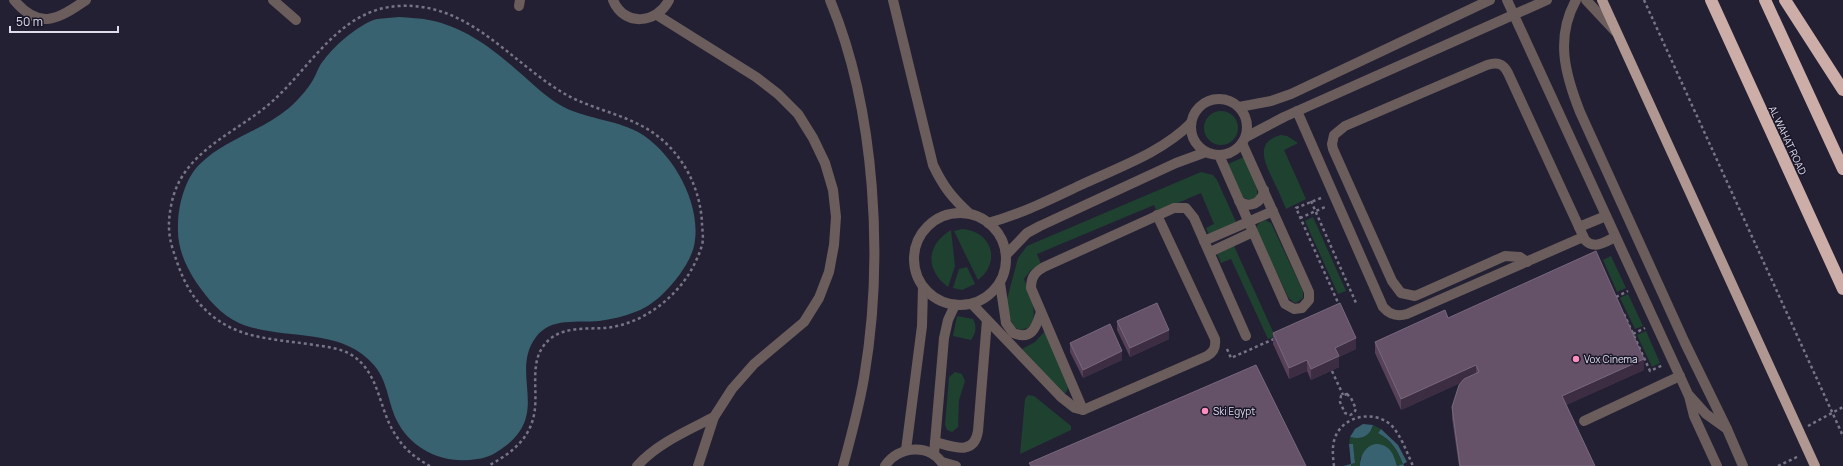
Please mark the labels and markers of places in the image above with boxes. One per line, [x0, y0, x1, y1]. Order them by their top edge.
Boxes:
place label: Vox Cinema [1584, 352, 1638, 366]
marker: Vox Cinema [1571, 354, 1581, 364]
place label: Ski Egypt [1213, 404, 1255, 418]
marker: Ski Egypt [1200, 406, 1210, 416]

